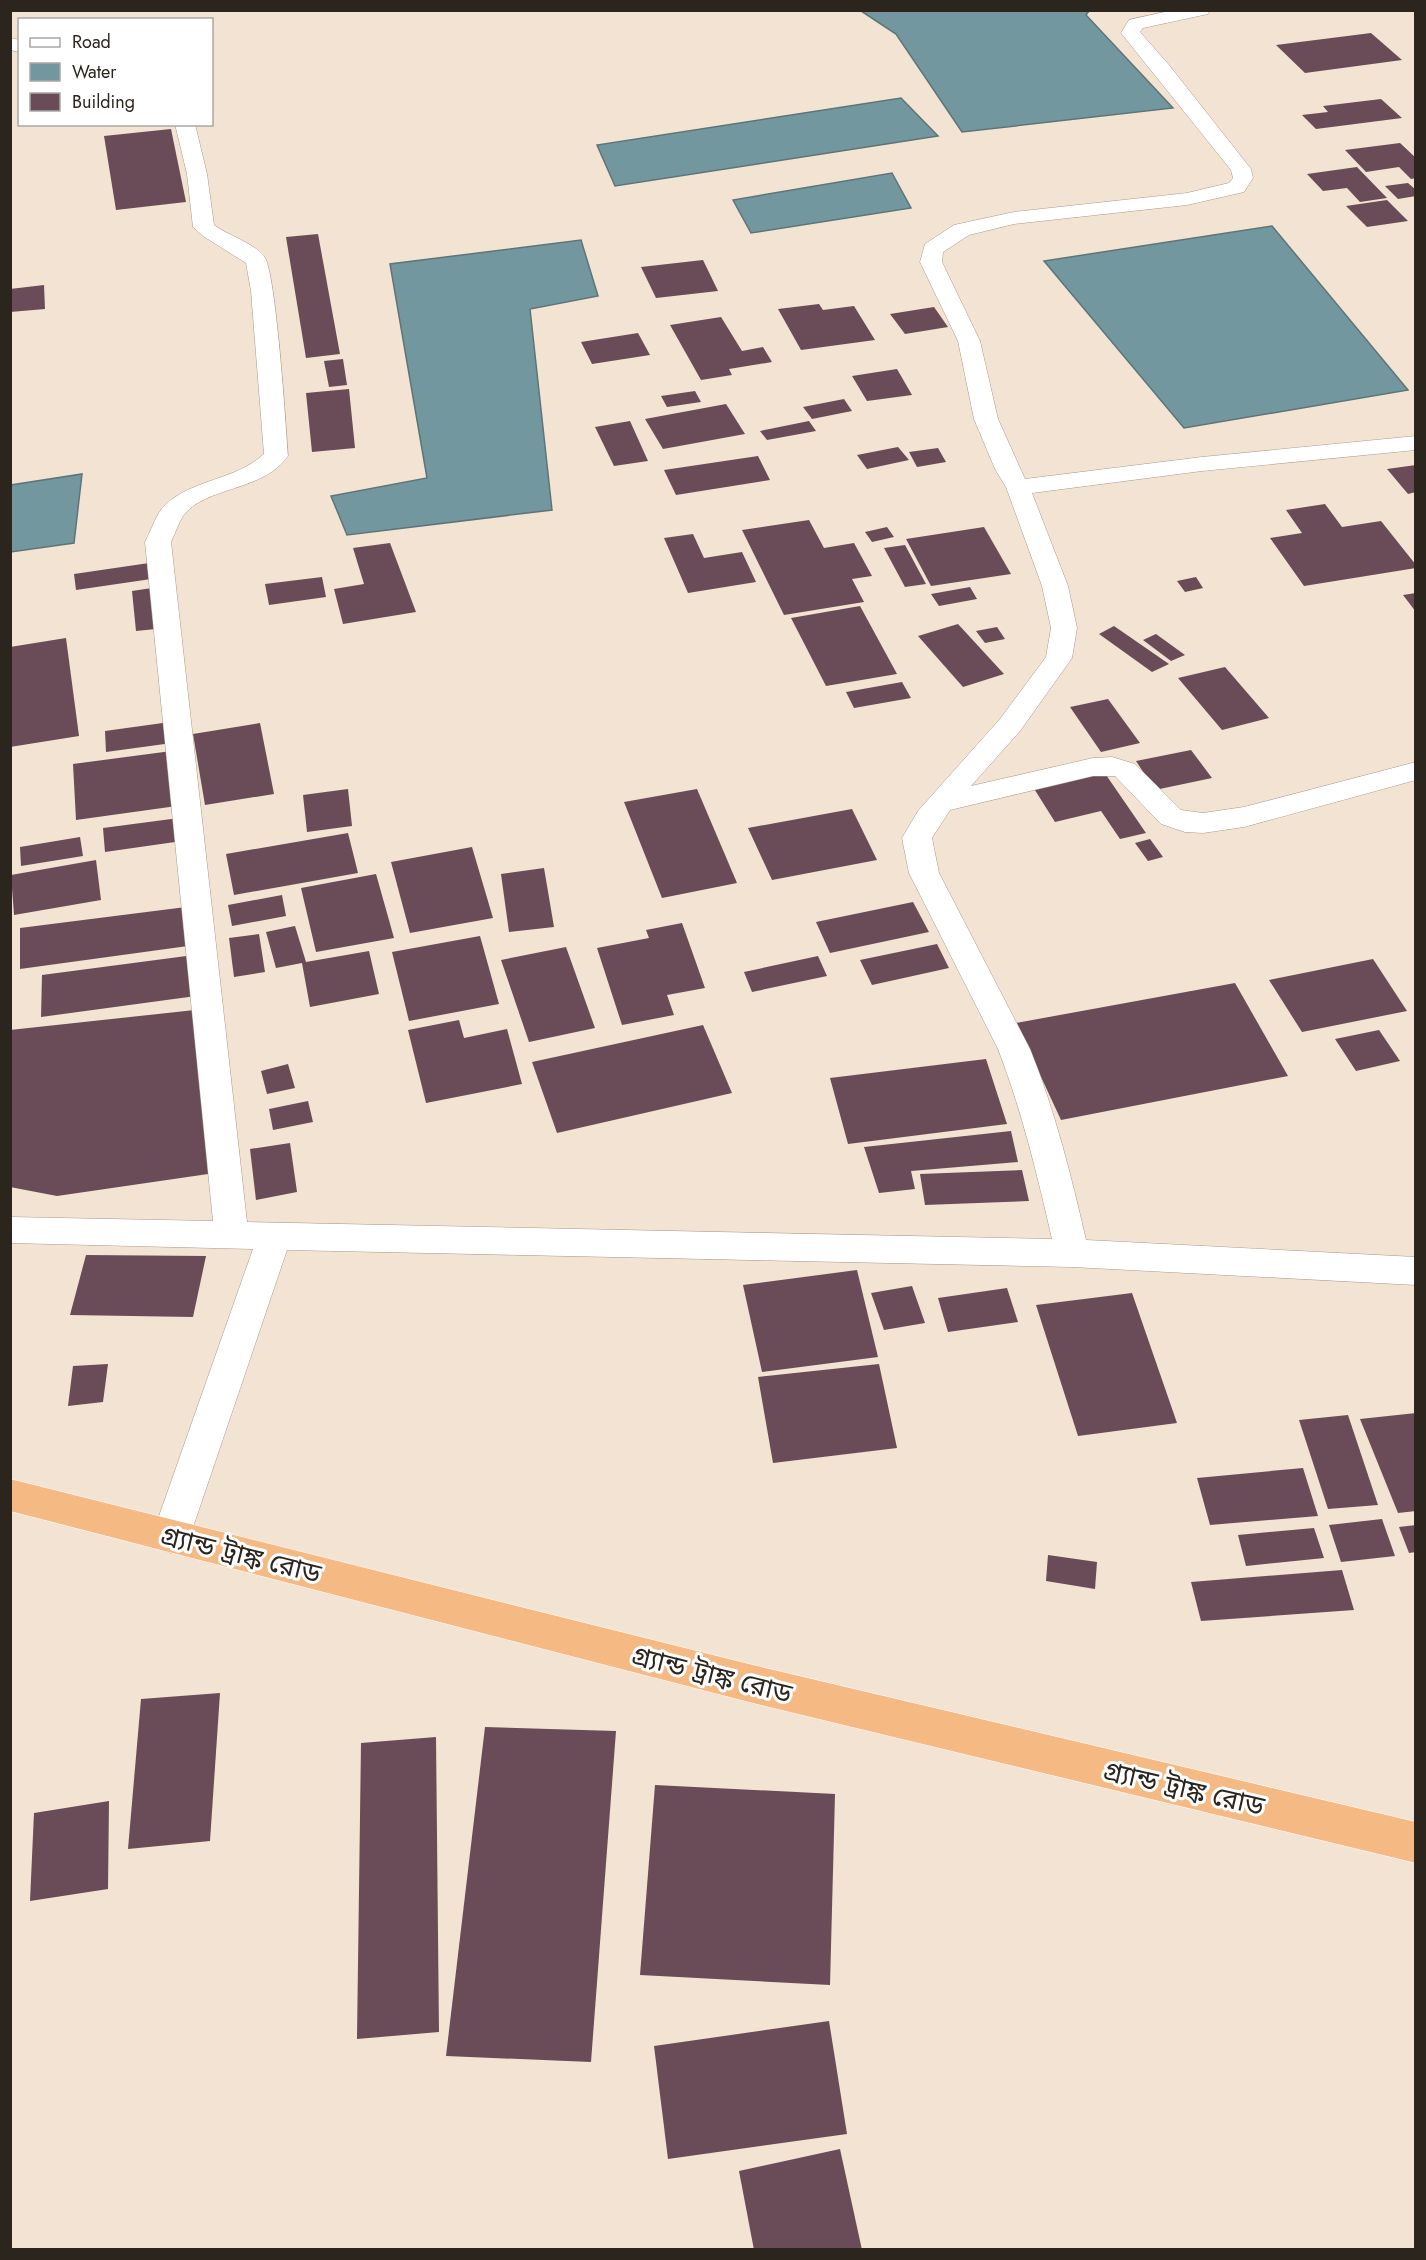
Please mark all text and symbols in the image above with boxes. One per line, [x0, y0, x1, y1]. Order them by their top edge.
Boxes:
legend [18, 18, 213, 126]
text: Road [72, 29, 111, 55]
text: Water [72, 59, 117, 85]
text: Building [72, 89, 135, 115]
street label: গ্র্যান্ড ট্রাঙ্ক রোড [157, 1515, 326, 1593]
street label: গ্র্যান্ড ট্রাঙ্ক রোড [628, 1635, 797, 1713]
street label: গ্র্যান্ড ট্রাঙ্ক রোড [1100, 1751, 1269, 1826]

